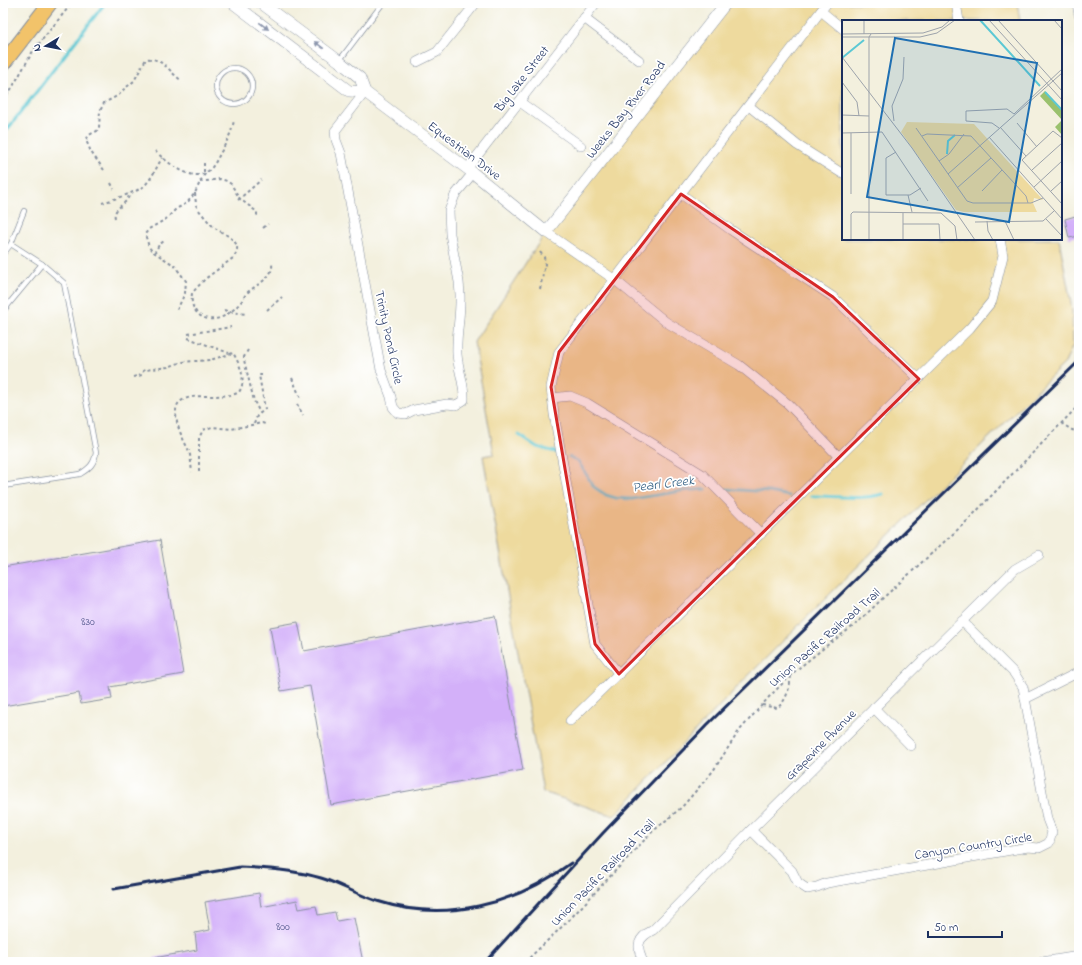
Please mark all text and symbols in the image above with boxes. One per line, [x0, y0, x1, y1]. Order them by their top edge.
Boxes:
inset map [842, 20, 1062, 240]
one-way arrow [258, 22, 269, 31]
north arrow [26, 26, 66, 66]
one-way arrow [313, 41, 324, 50]
street label: Big Lake Street [490, 41, 555, 118]
text: N [29, 43, 46, 53]
street label: Weeks Bay River Road [582, 56, 672, 164]
street label: Equestrian Drive [423, 117, 505, 185]
street label: Trinity Pond Circle [368, 289, 408, 386]
water label: Pearl Creek [631, 470, 696, 499]
street label: Union Pacific Railroad Trail [765, 584, 885, 692]
house number: 830 [81, 614, 95, 630]
street label: Grapevine Avenue [781, 705, 861, 785]
street label: Union Pacific Railroad Trail [547, 815, 660, 931]
street label: Canyon Country Circle [913, 828, 1034, 866]
scale bar [928, 913, 1002, 939]
house number: 800 [276, 919, 290, 935]
text: 50 m [934, 919, 958, 937]

